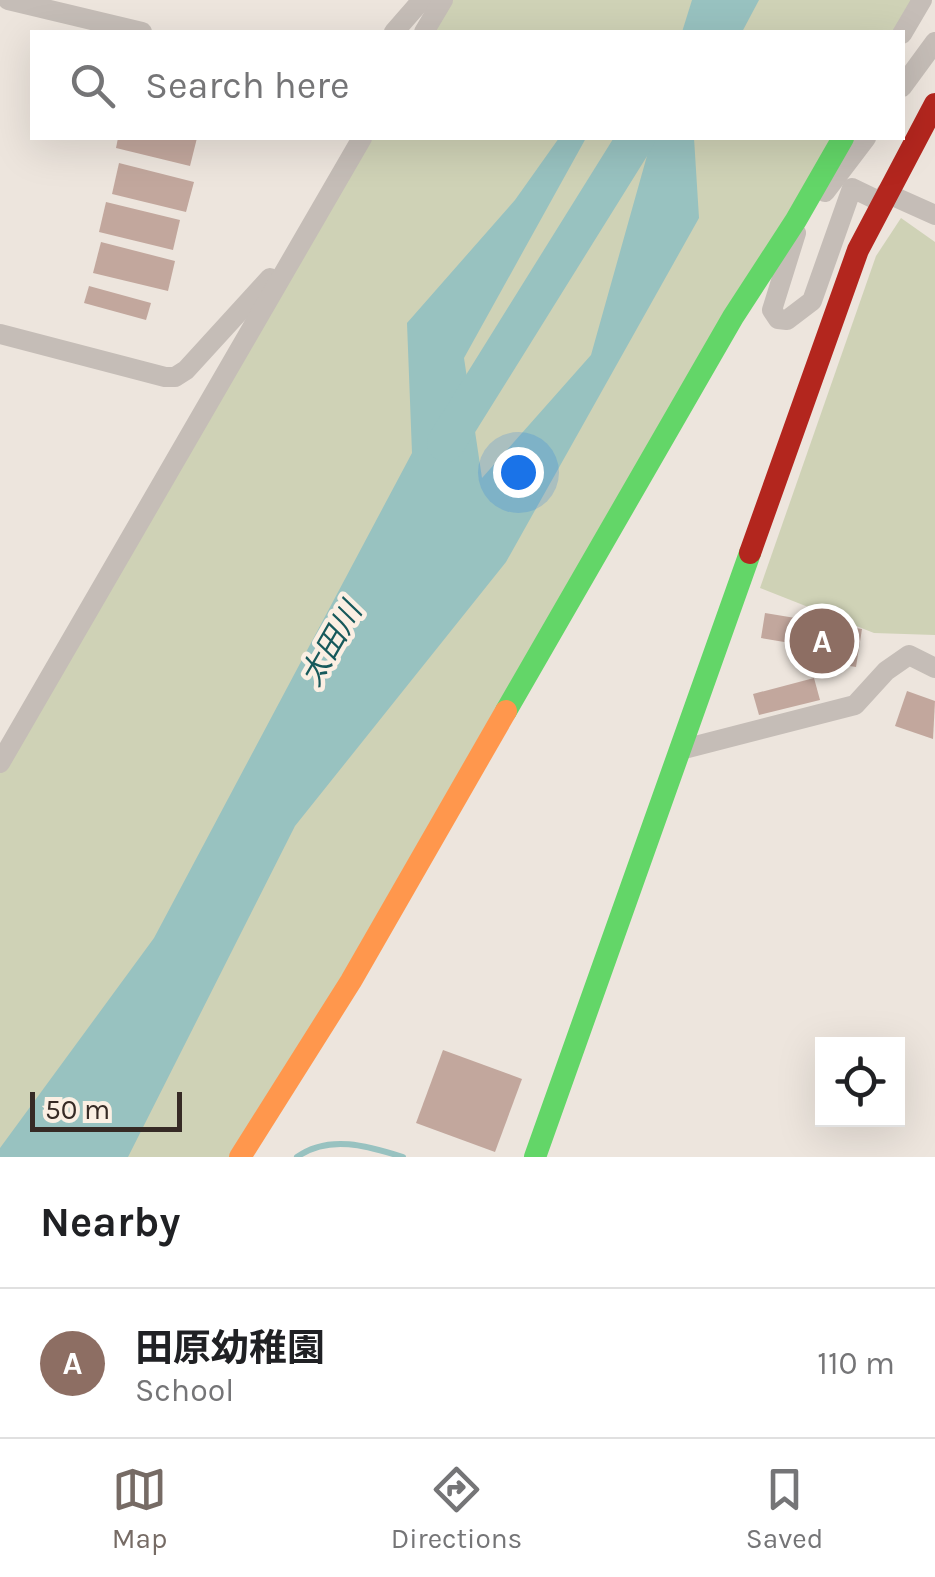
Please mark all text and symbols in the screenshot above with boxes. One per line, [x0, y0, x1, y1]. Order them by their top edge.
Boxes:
search box [30, 30, 905, 140]
icon: search [65, 58, 120, 113]
text: Search here [145, 63, 349, 108]
your location [493, 447, 544, 498]
water label: 太田川 [293, 593, 371, 692]
pin: A [790, 604, 854, 678]
map controls [815, 1037, 905, 1127]
button: locate [815, 1037, 905, 1127]
scale bar [30, 1087, 182, 1132]
text: 50 m [45, 1093, 110, 1126]
text: Nearby [40, 1197, 180, 1247]
text: 田原幼稚園 [135, 1326, 325, 1371]
text: A [62, 1345, 83, 1382]
text: 110 m [817, 1345, 895, 1382]
text: School [135, 1372, 234, 1409]
tab: Map [112, 1462, 167, 1555]
tab: Directions [391, 1462, 522, 1555]
tab: Saved [746, 1462, 823, 1555]

